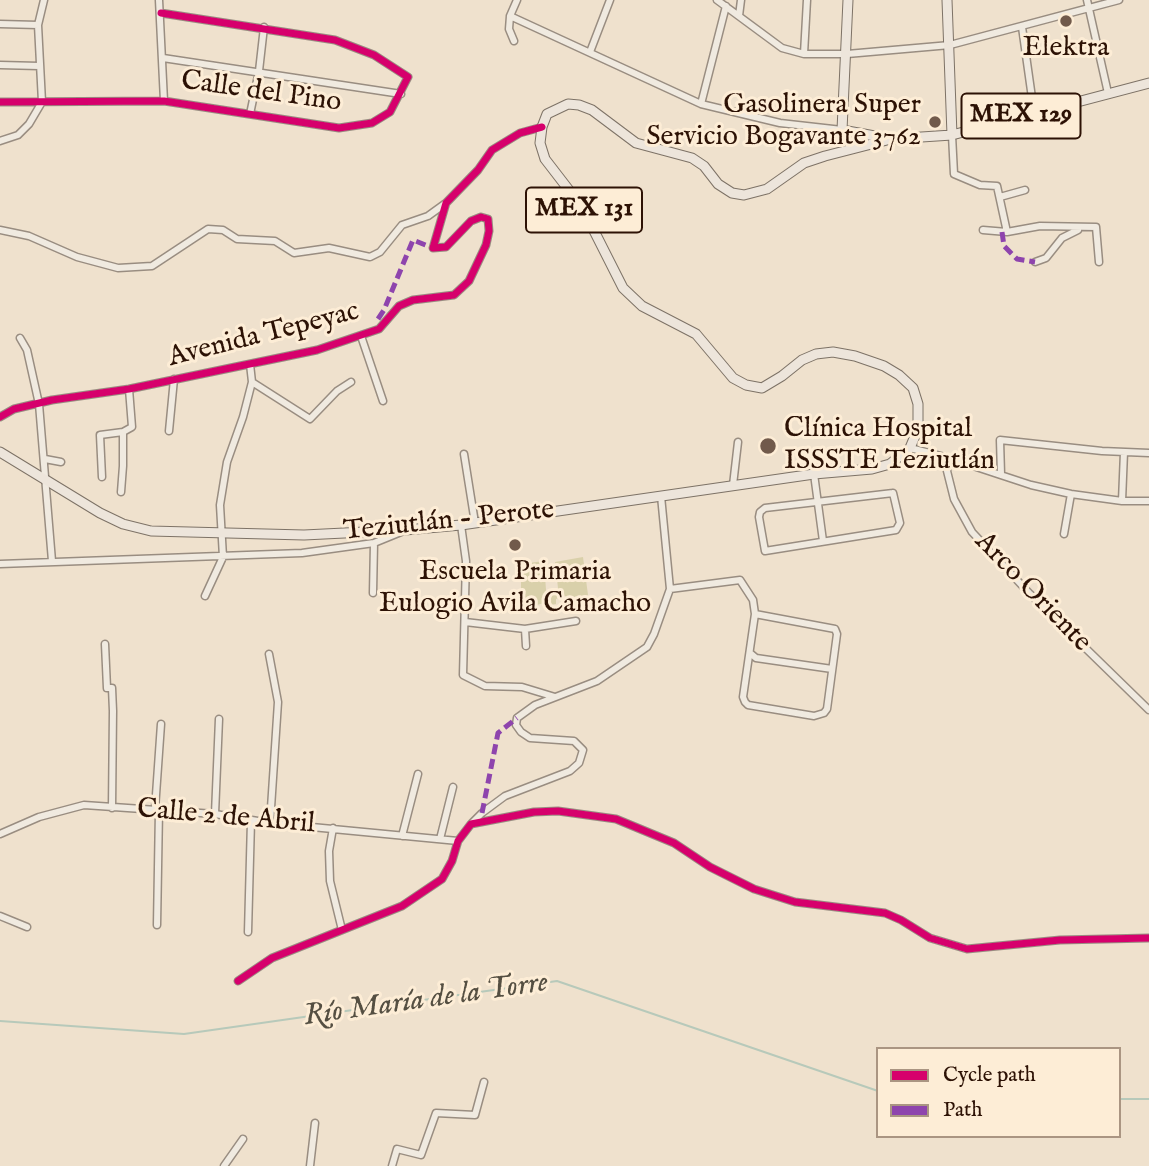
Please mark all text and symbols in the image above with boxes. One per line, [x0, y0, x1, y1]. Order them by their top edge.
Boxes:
marker: Elektra [1058, 13, 1074, 29]
place label: Elektra [1023, 32, 1109, 66]
street label: Calle del Pino [179, 65, 343, 121]
place label: Gasolinera Super Servicio Bogavante 3762 [646, 89, 921, 155]
road number: MEX 129 [962, 94, 1080, 139]
marker: Gasolinera Super Servicio Bogavante 3762 [927, 114, 943, 130]
road number: MEX 131 [526, 188, 642, 232]
street label: Avenida Tepeyac [165, 296, 363, 376]
place label: Clínica Hospital ISSSTE Teziutlán [784, 413, 995, 479]
marker: Clínica Hospital ISSSTE Teziutlán [758, 436, 778, 456]
street label: Teziutlán - Perote [342, 494, 556, 550]
street label: Arco Oriente [967, 526, 1097, 660]
marker: Escuela Primaria Eulogio Avila Camacho [507, 537, 523, 553]
place label: Escuela Primaria Eulogio Avila Camacho [379, 556, 651, 622]
street label: Calle 2 de Abril [136, 793, 316, 843]
water label: Río María de la Torre [302, 966, 550, 1036]
legend [876, 1047, 1121, 1138]
text: Cycle path [943, 1062, 1036, 1089]
text: Path [943, 1097, 982, 1124]

